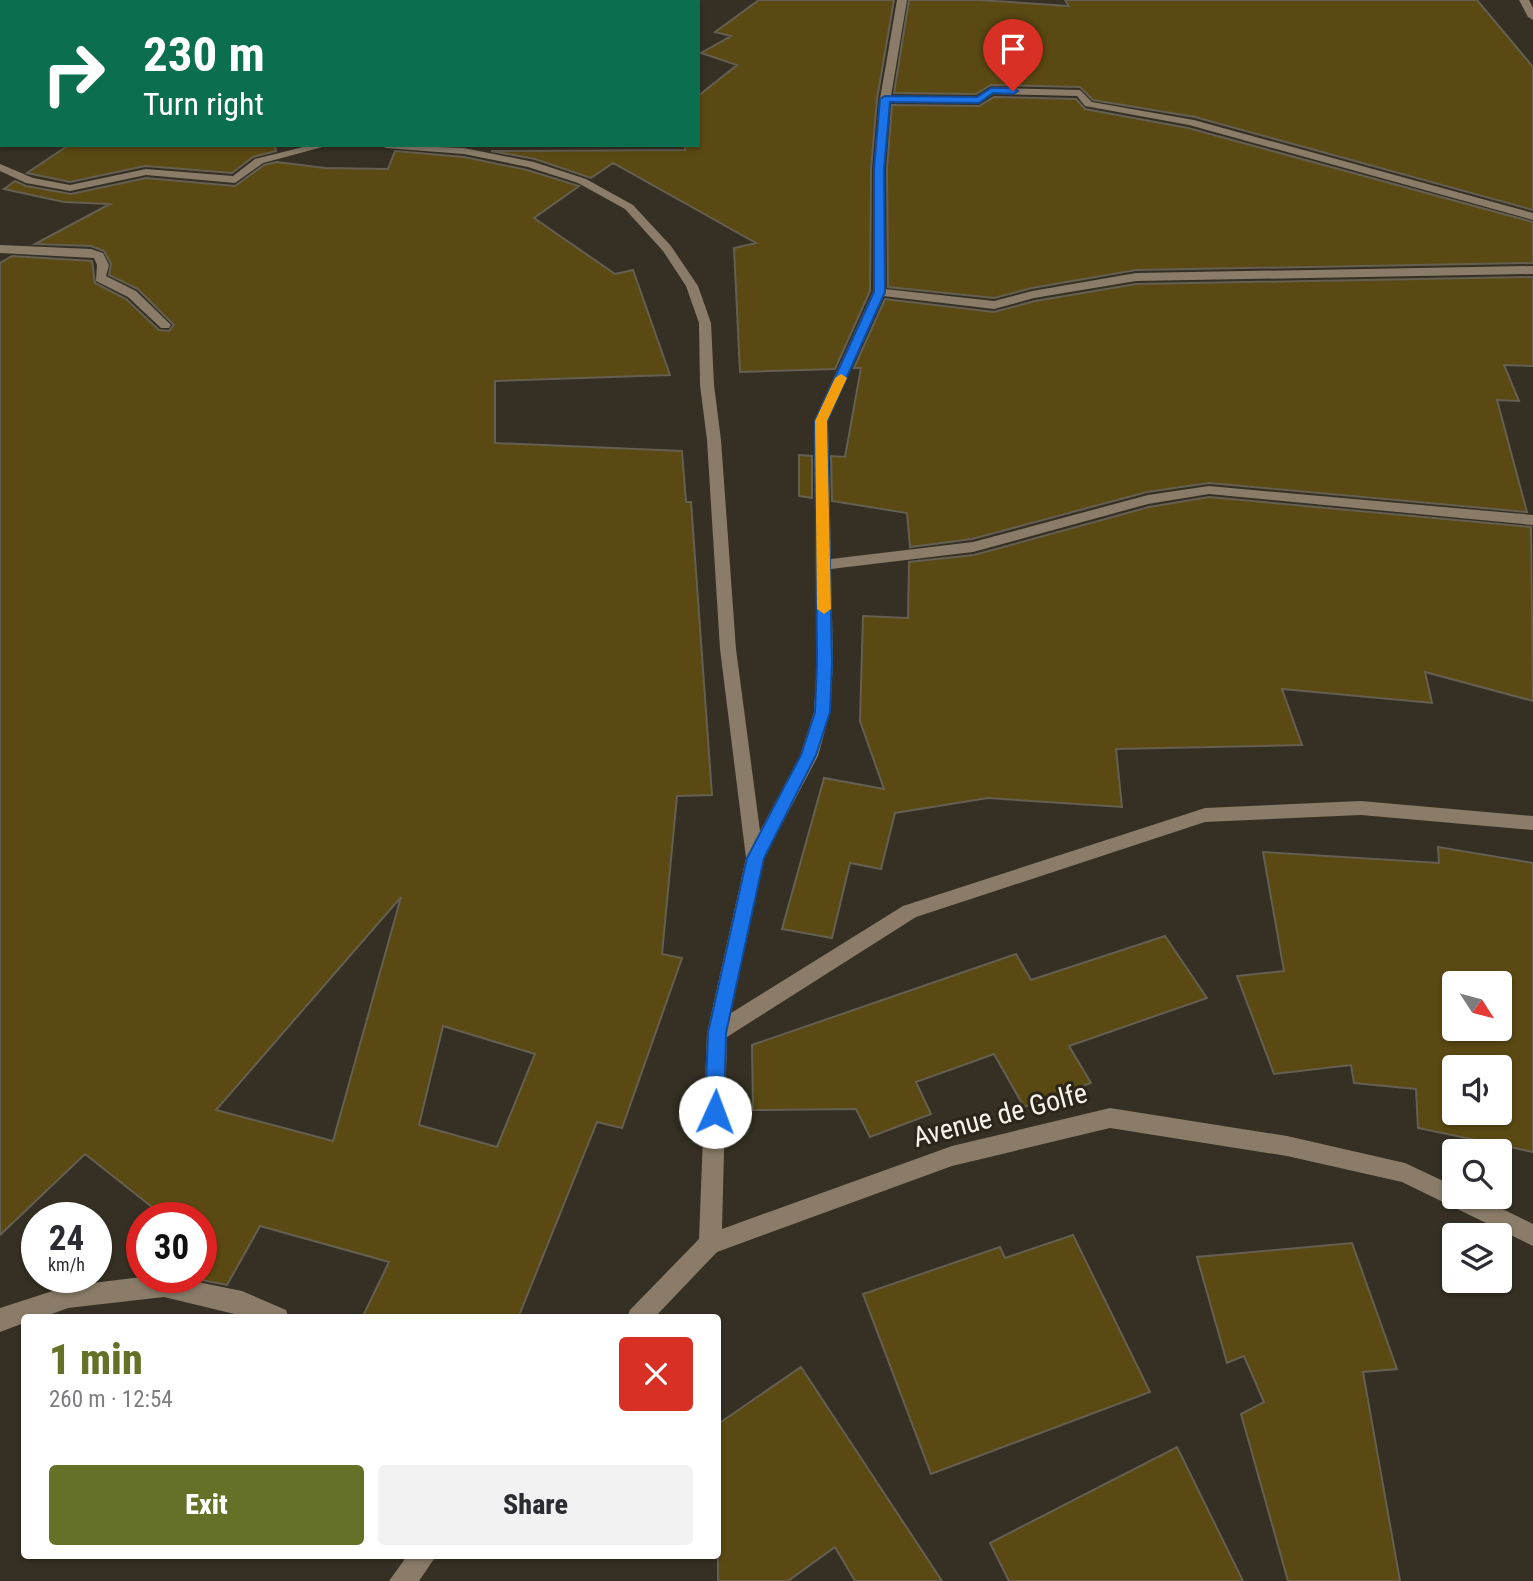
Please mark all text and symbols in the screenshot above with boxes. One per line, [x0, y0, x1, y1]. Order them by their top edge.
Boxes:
pin [983, 19, 1043, 91]
text: 230 m [143, 26, 265, 83]
icon: right [28, 28, 119, 119]
icon: arrive [994, 30, 1032, 68]
text: Turn right [143, 85, 264, 123]
north arrow [1442, 971, 1512, 1041]
map controls [1442, 971, 1512, 1293]
button: sound [1442, 1055, 1512, 1125]
position arrow [678, 1075, 752, 1149]
street label: Avenue de Golfe [909, 1076, 1091, 1154]
button: search [1442, 1139, 1512, 1209]
speed limit sign: 30 [126, 1202, 217, 1293]
text: 24 [49, 1218, 84, 1259]
button: layers [1442, 1223, 1512, 1293]
text: km/h [48, 1254, 85, 1275]
text: 1 min [49, 1335, 143, 1384]
button: close [619, 1337, 693, 1411]
text: 260 m · 12:54 [49, 1386, 173, 1413]
button: Exit [49, 1465, 364, 1545]
button: Share [378, 1465, 693, 1545]

